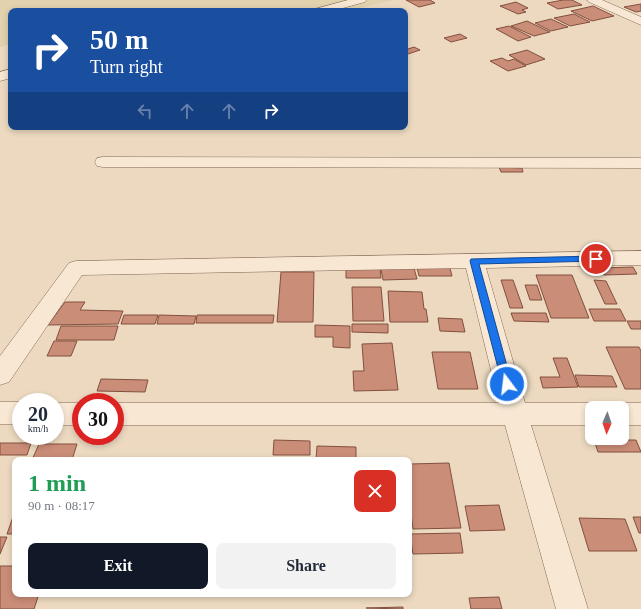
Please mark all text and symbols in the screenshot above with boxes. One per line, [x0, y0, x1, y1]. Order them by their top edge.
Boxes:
icon: right [24, 24, 76, 76]
text: 50 m [90, 24, 148, 55]
text: Turn right [90, 57, 163, 77]
icon: left [134, 100, 156, 122]
icon: ahead [176, 100, 198, 122]
icon: ahead [218, 100, 240, 122]
icon: right [260, 100, 282, 122]
pin [579, 242, 613, 276]
icon: arrive [585, 248, 607, 270]
position arrow [486, 363, 528, 405]
speed limit sign: 30 [72, 393, 124, 445]
north arrow [585, 401, 629, 445]
map controls [585, 401, 629, 445]
text: 20 [28, 403, 48, 425]
text: km/h [28, 423, 48, 434]
text: 1 min [28, 470, 86, 496]
button: close [354, 470, 396, 512]
text: 90 m · 08:17 [28, 498, 95, 513]
button: Exit [28, 543, 208, 589]
button: Share [216, 543, 396, 589]

